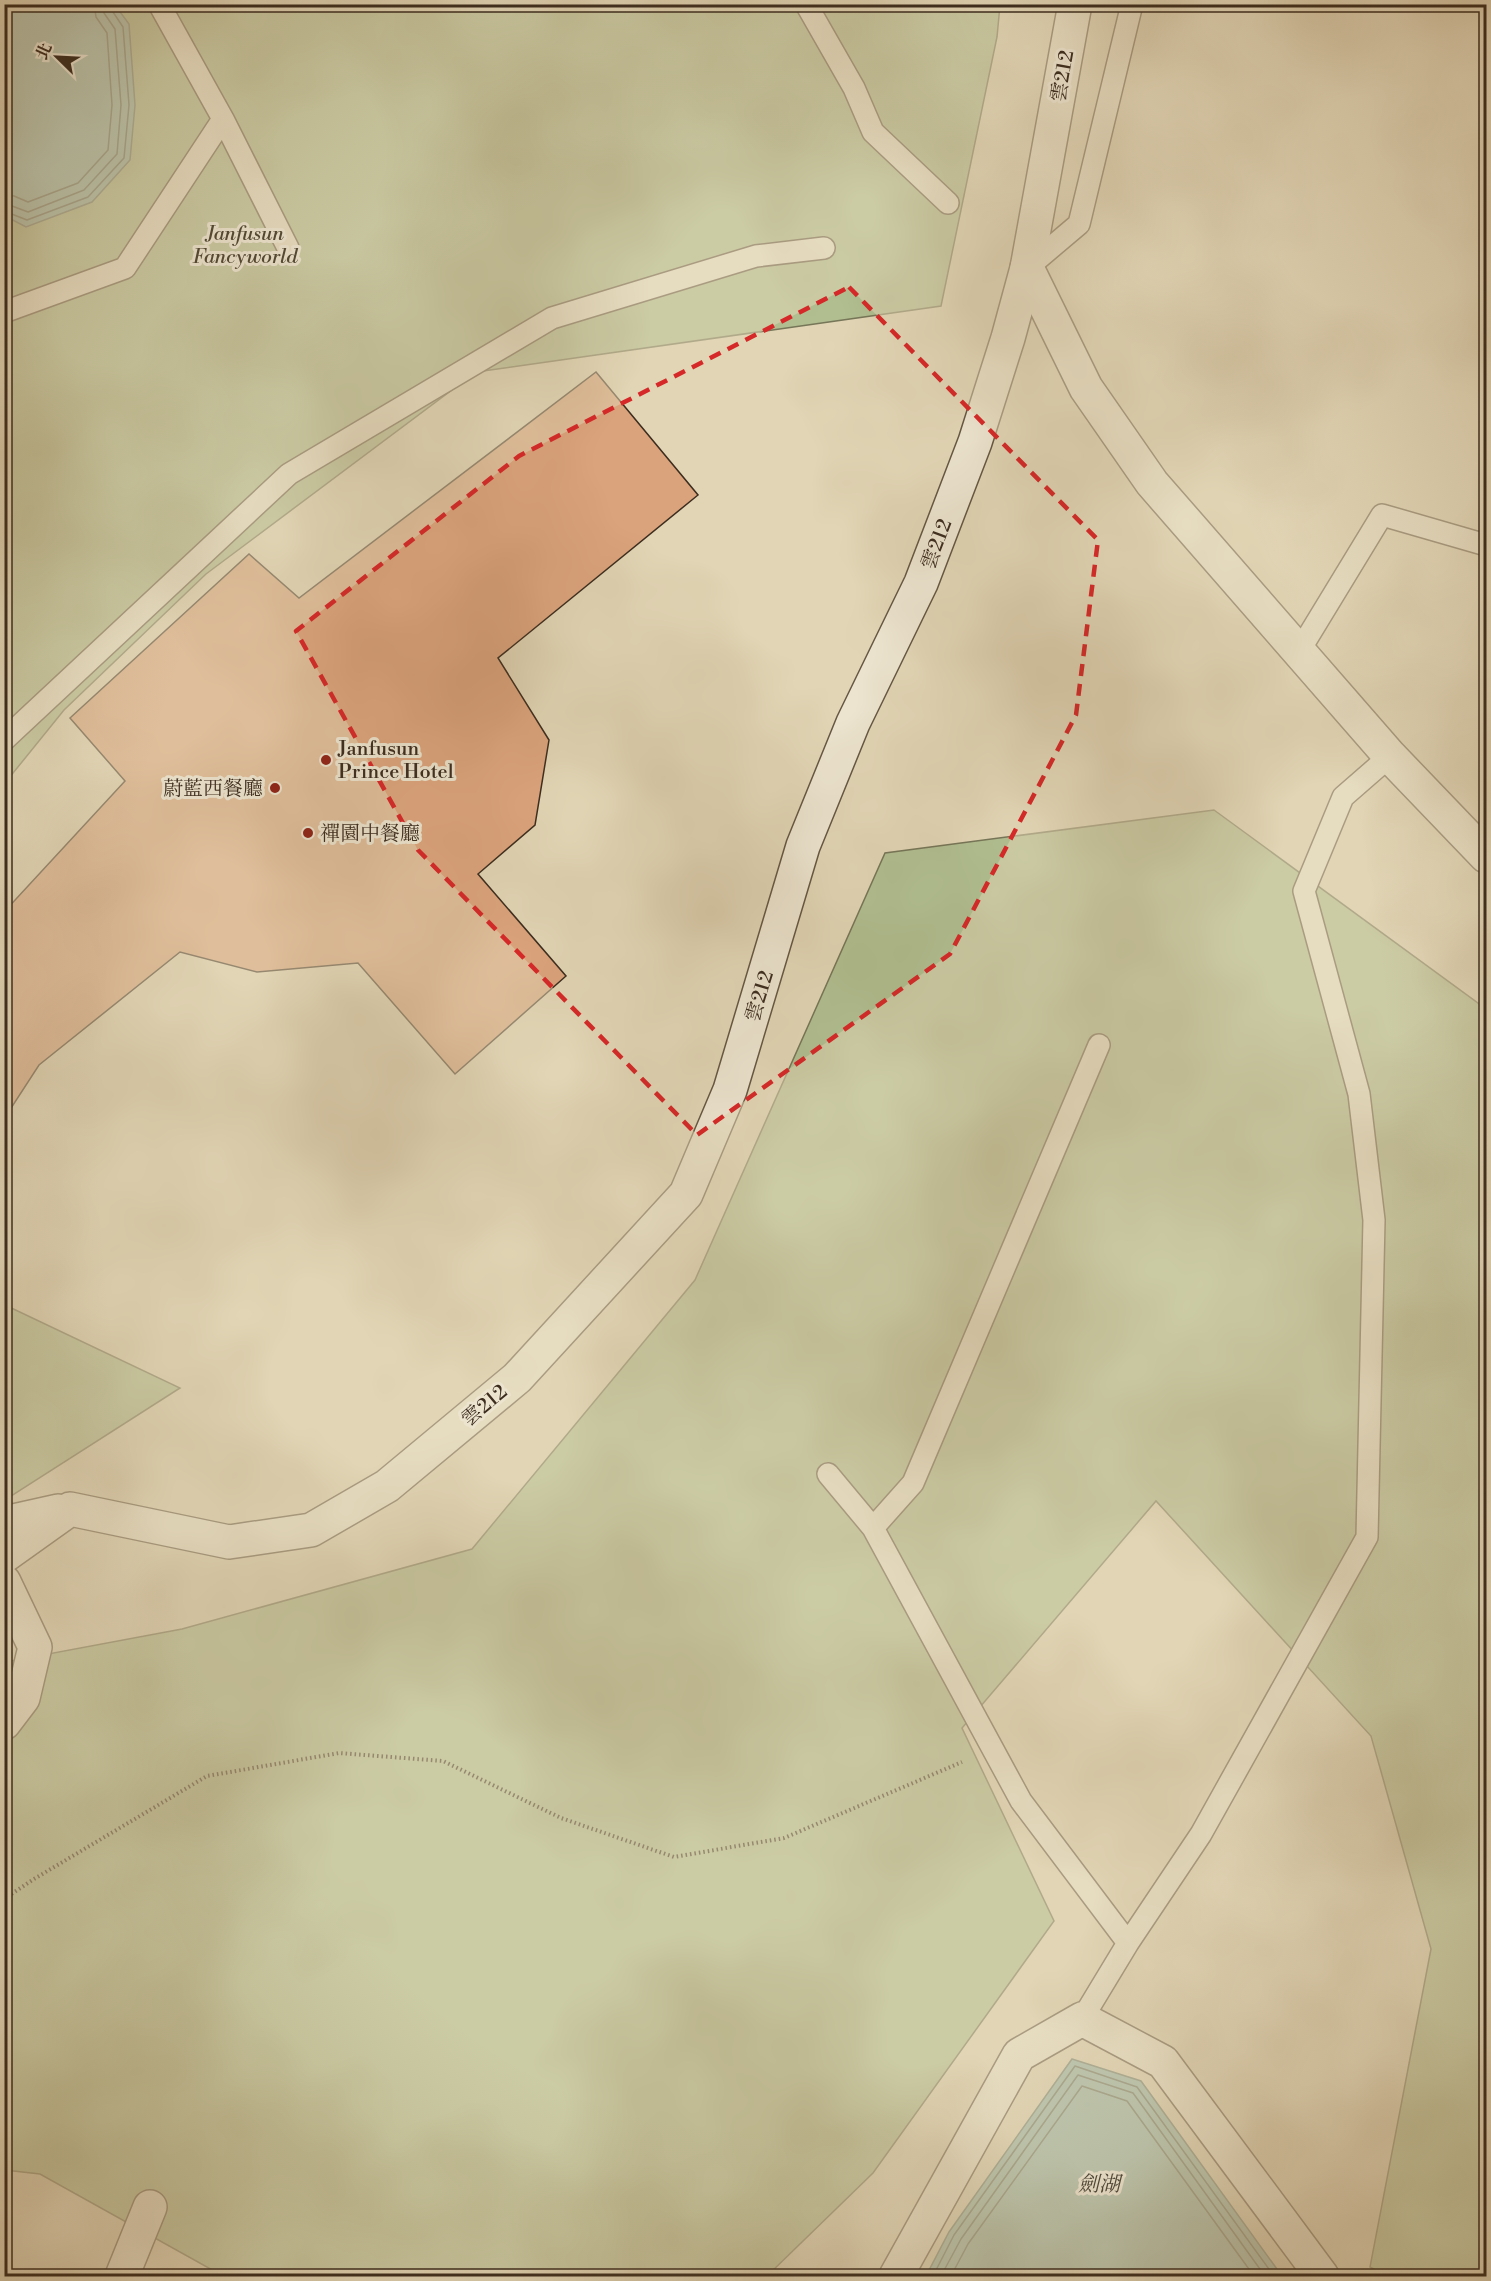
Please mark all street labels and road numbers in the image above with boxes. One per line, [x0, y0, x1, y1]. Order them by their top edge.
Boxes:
street label: 雲212 [1047, 48, 1080, 104]
street label: 雲212 [916, 516, 958, 573]
street label: 雲212 [741, 968, 780, 1025]
street label: 雲212 [457, 1380, 513, 1432]

